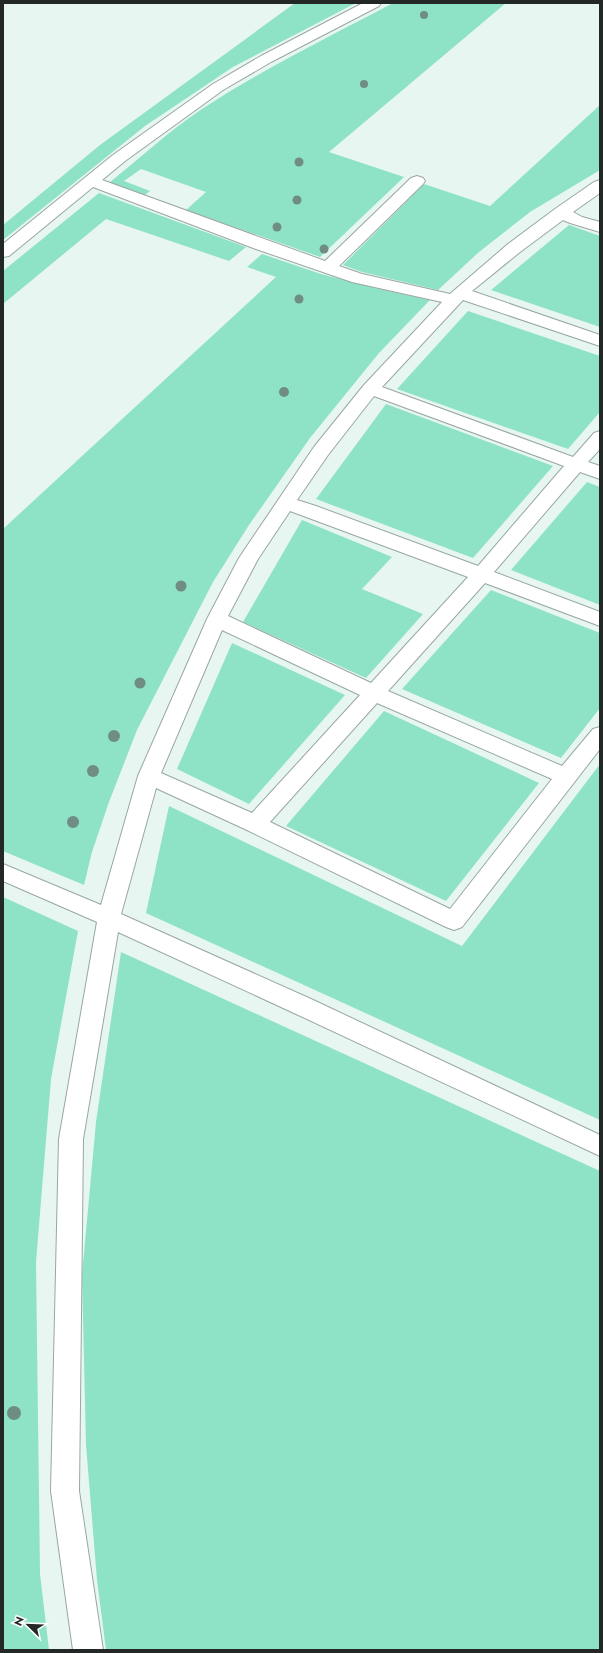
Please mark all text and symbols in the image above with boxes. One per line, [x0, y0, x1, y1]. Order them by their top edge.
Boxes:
north arrow [8, 1605, 48, 1645]
text: N [10, 1614, 28, 1628]

